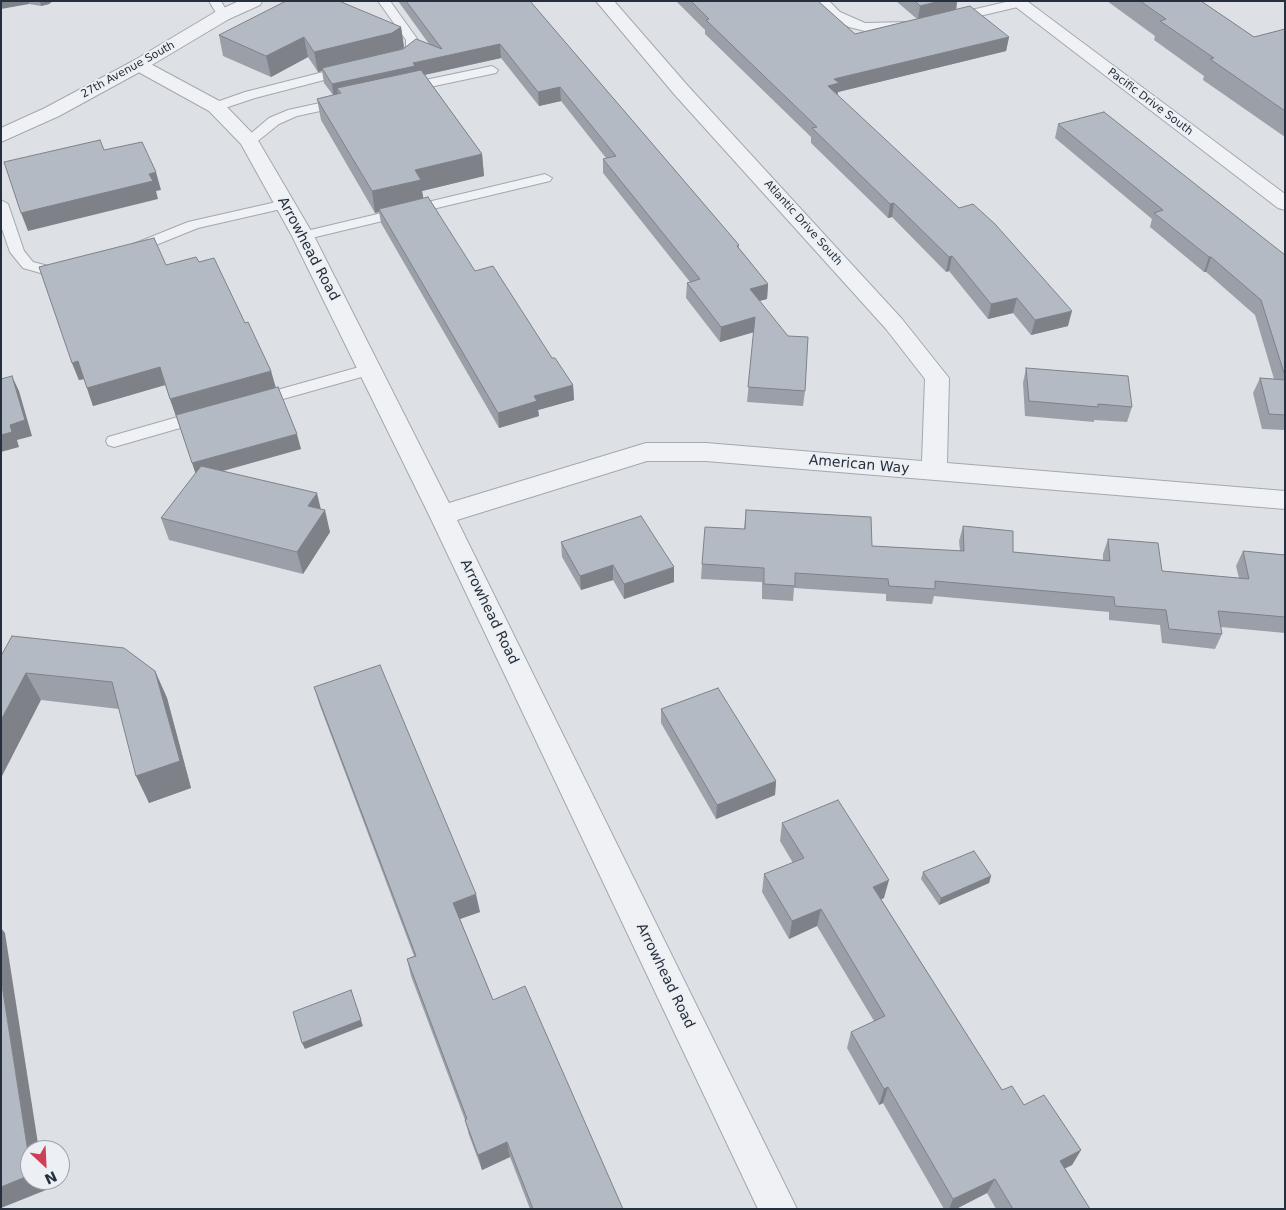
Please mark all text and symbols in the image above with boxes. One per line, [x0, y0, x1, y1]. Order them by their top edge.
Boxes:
street label: 27th Avenue South [79, 39, 177, 101]
street label: Pacific Drive South [1105, 66, 1195, 138]
street label: Atlantic Drive South [761, 178, 845, 268]
street label: Arrowhead Road [274, 194, 342, 304]
street label: American Way [808, 452, 910, 478]
street label: Arrowhead Road [456, 557, 522, 667]
street label: Arrowhead Road [632, 921, 698, 1031]
north arrow [20, 1140, 70, 1190]
text: N [42, 1168, 60, 1187]

